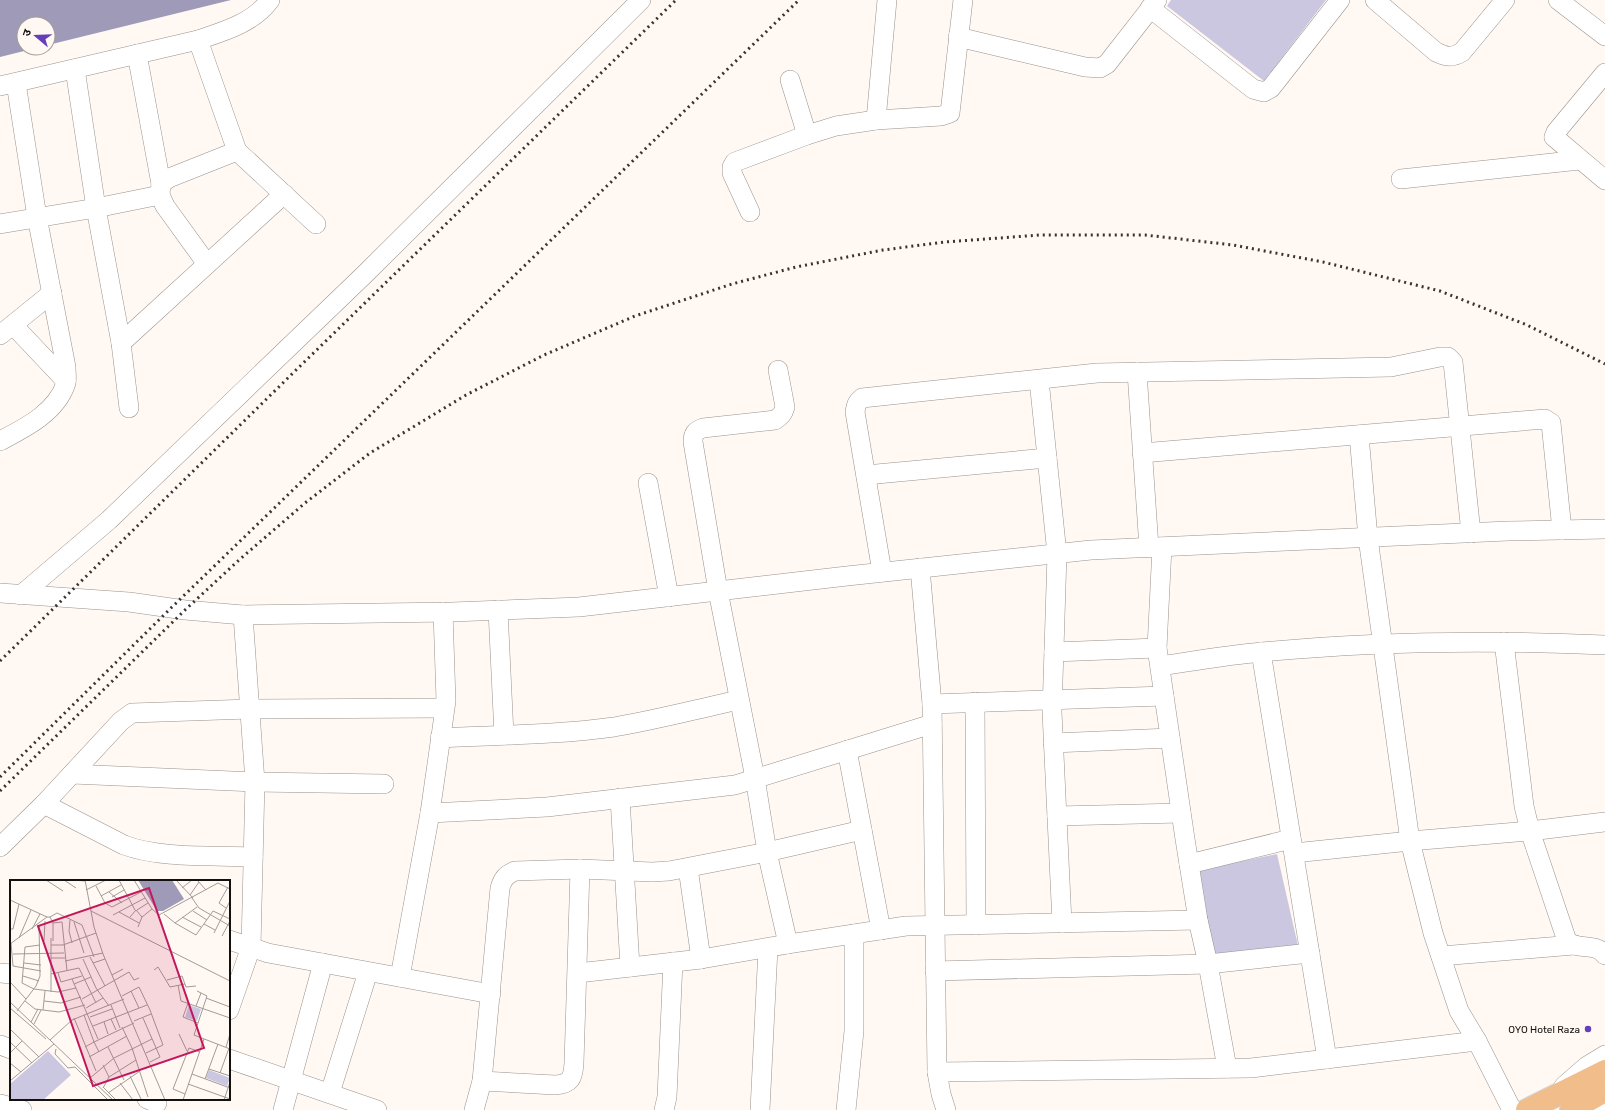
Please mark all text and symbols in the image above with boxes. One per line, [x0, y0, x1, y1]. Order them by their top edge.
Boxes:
north arrow [16, 16, 56, 56]
text: उ [20, 27, 34, 38]
inset map [10, 880, 230, 1100]
place label: OYO Hotel Raza [1508, 1024, 1580, 1036]
marker: OYO Hotel Raza [1583, 1024, 1593, 1034]

